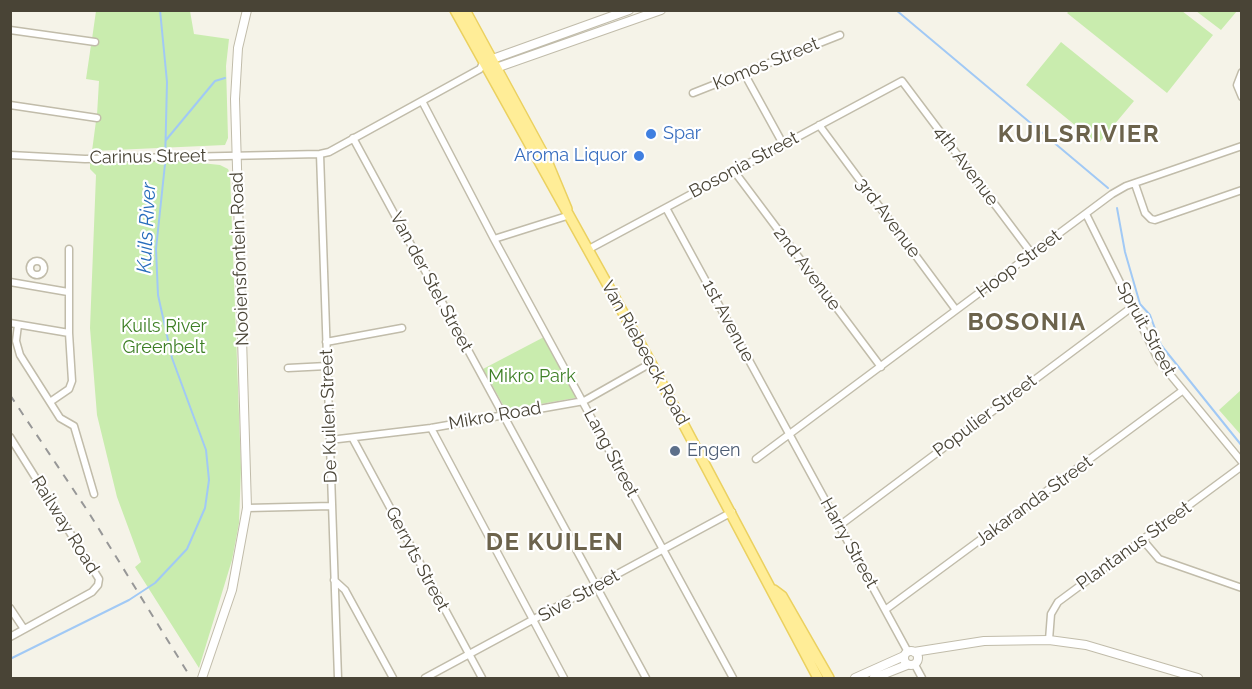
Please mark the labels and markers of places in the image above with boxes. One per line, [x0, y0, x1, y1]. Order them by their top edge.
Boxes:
place label: Spar [663, 123, 701, 145]
marker: Spar [644, 127, 658, 141]
place label: Aroma Liquor [514, 145, 627, 167]
marker: Aroma Liquor [632, 149, 646, 163]
place label: Engen [687, 440, 741, 462]
marker: Engen [668, 444, 682, 458]

